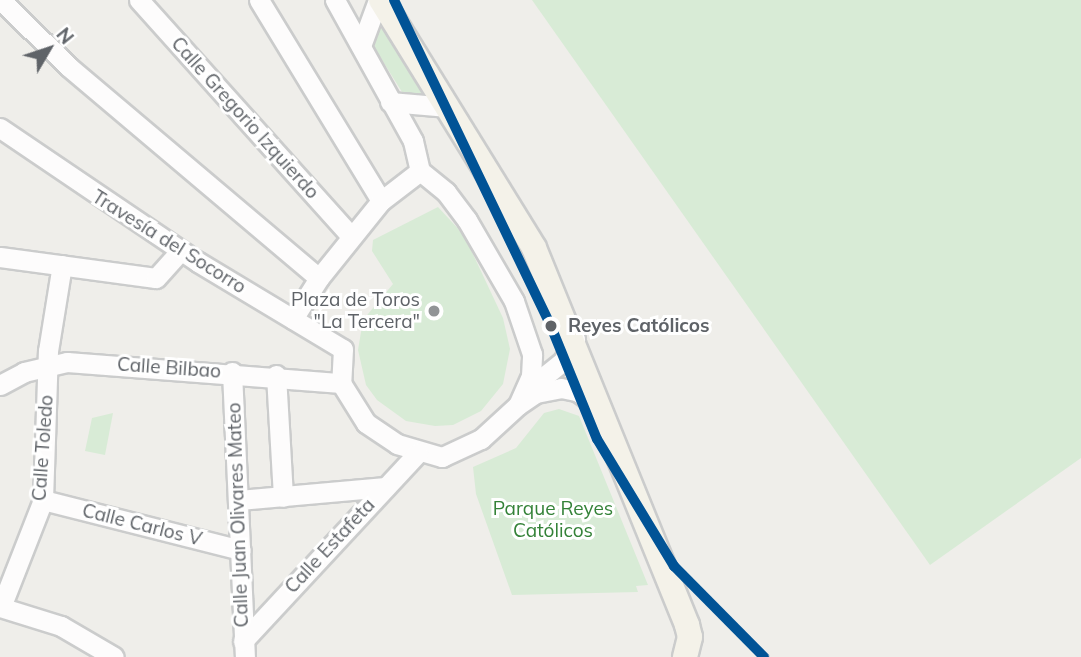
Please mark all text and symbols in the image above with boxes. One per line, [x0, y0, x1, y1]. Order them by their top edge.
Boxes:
north arrow [14, 14, 84, 84]
text: N [51, 23, 79, 49]
street label: Calle Gregorio Izquierdo [166, 32, 324, 204]
street label: Travesía del Socorro [88, 185, 250, 299]
place label: Plaza de Toros "La Tercera" [291, 289, 420, 333]
marker: Plaza de Toros "La Tercera" [426, 303, 442, 319]
marker: Reyes Católicos [540, 315, 562, 337]
place label: Reyes Católicos [568, 315, 709, 337]
street label: Calle Bilbao [116, 353, 222, 383]
street label: Calle Toledo [28, 394, 58, 502]
street label: Calle Juan Olivares Mateo [223, 402, 253, 628]
street label: Calle Estafeta [280, 494, 380, 598]
park label: Parque Reyes Católicos [493, 498, 613, 542]
street label: Calle Carlos V [80, 499, 204, 551]

